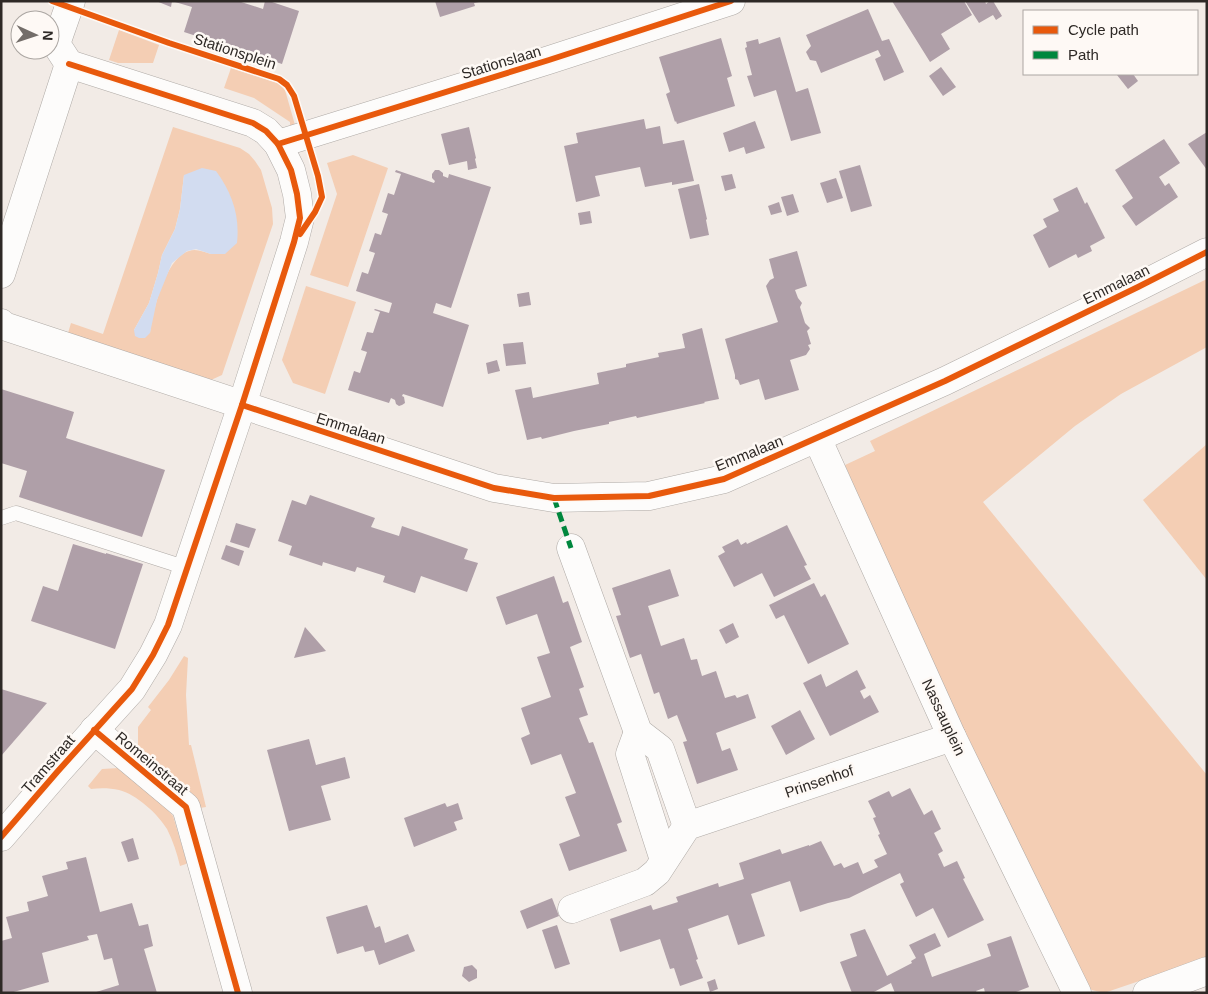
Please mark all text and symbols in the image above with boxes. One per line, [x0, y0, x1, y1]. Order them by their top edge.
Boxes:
north arrow [10, 10, 60, 60]
legend [1023, 10, 1198, 75]
text: Cycle path [1068, 21, 1139, 38]
text: N [40, 30, 56, 41]
street label: Stationsplein [192, 30, 278, 72]
street label: Stationslaan [459, 42, 543, 82]
text: Path [1068, 46, 1099, 63]
street label: Emmalaan [1080, 261, 1152, 307]
street label: Emmalaan [314, 409, 388, 447]
street label: Emmalaan [713, 432, 785, 474]
street label: Nassauplein [919, 676, 969, 758]
street label: Romeinstraat [112, 728, 192, 799]
street label: Tramstraat [18, 731, 79, 797]
street label: Prinsenhof [782, 761, 856, 801]

